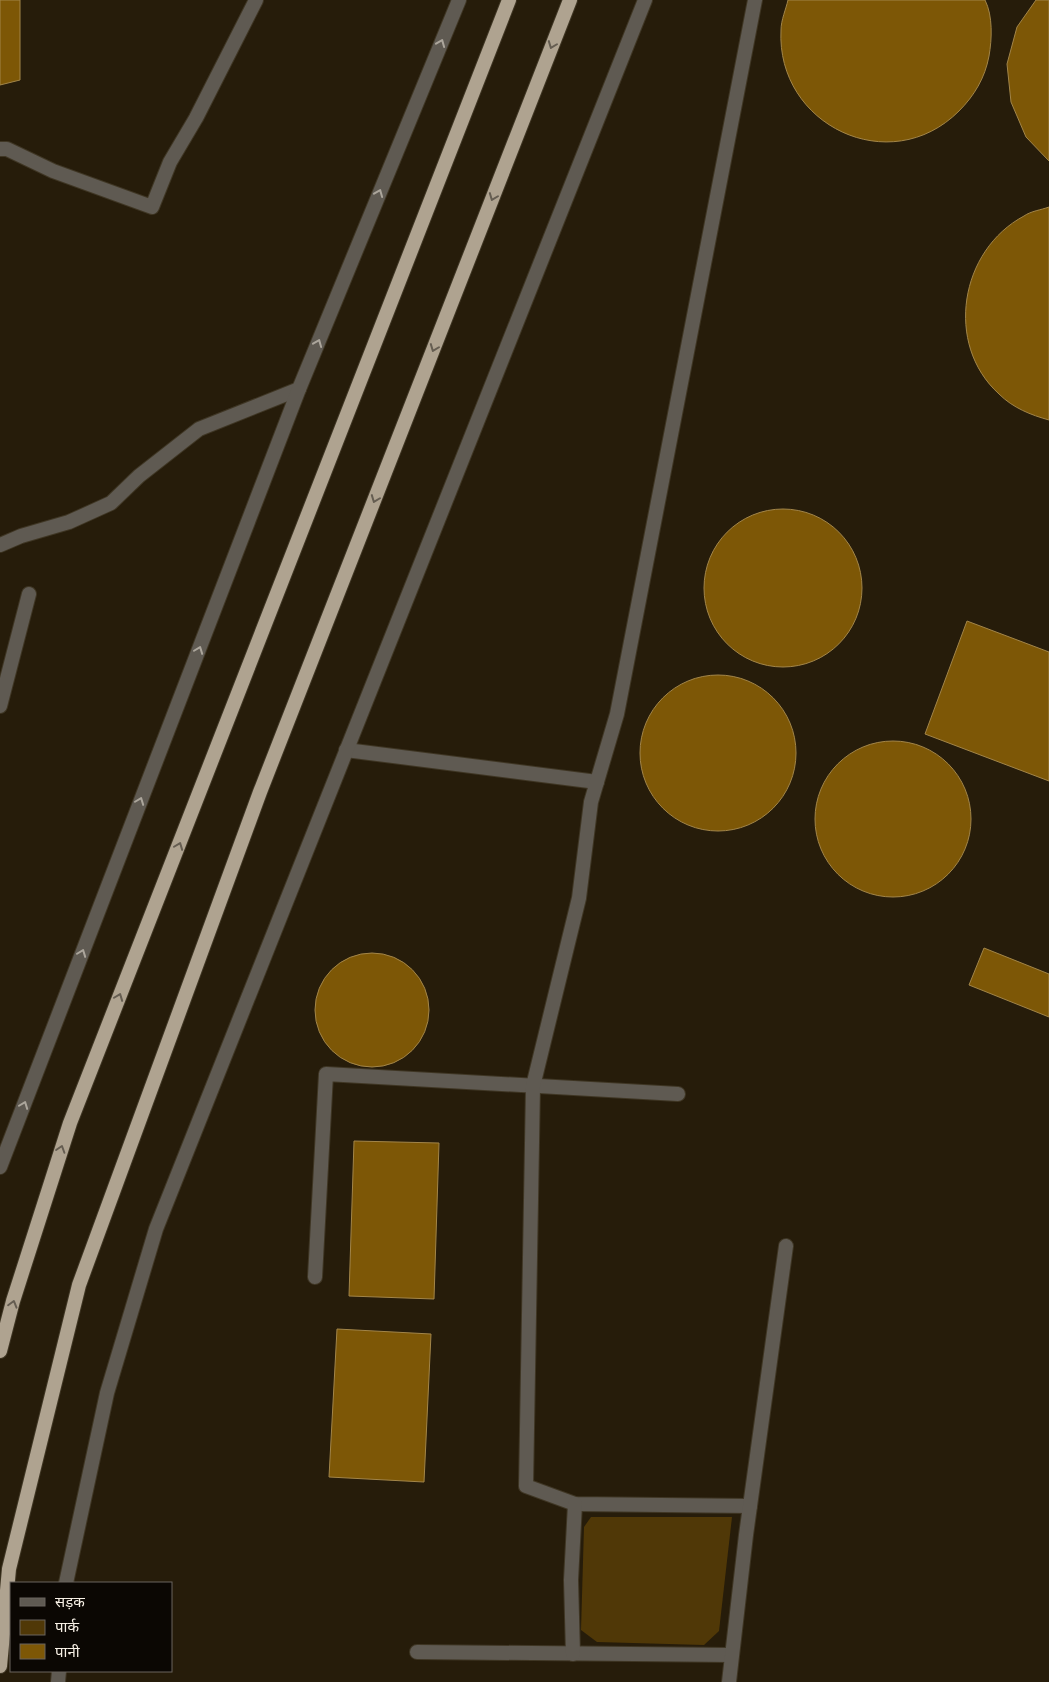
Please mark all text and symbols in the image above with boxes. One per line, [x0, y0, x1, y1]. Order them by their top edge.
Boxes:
one-way arrow [435, 39, 445, 48]
one-way arrow [548, 41, 558, 49]
one-way arrow [373, 189, 384, 198]
one-way arrow [489, 192, 499, 201]
one-way arrow [312, 340, 322, 348]
one-way arrow [430, 343, 440, 352]
one-way arrow [371, 495, 381, 503]
one-way arrow [193, 646, 203, 655]
one-way arrow [135, 798, 145, 806]
one-way arrow [173, 842, 183, 850]
one-way arrow [76, 949, 86, 958]
one-way arrow [113, 993, 124, 1002]
one-way arrow [18, 1101, 28, 1110]
one-way arrow [56, 1145, 66, 1153]
one-way arrow [7, 1300, 17, 1308]
legend [10, 1582, 172, 1672]
text: सड़क [55, 1593, 85, 1611]
text: पार्क [55, 1618, 79, 1636]
text: पानी [55, 1643, 81, 1661]

